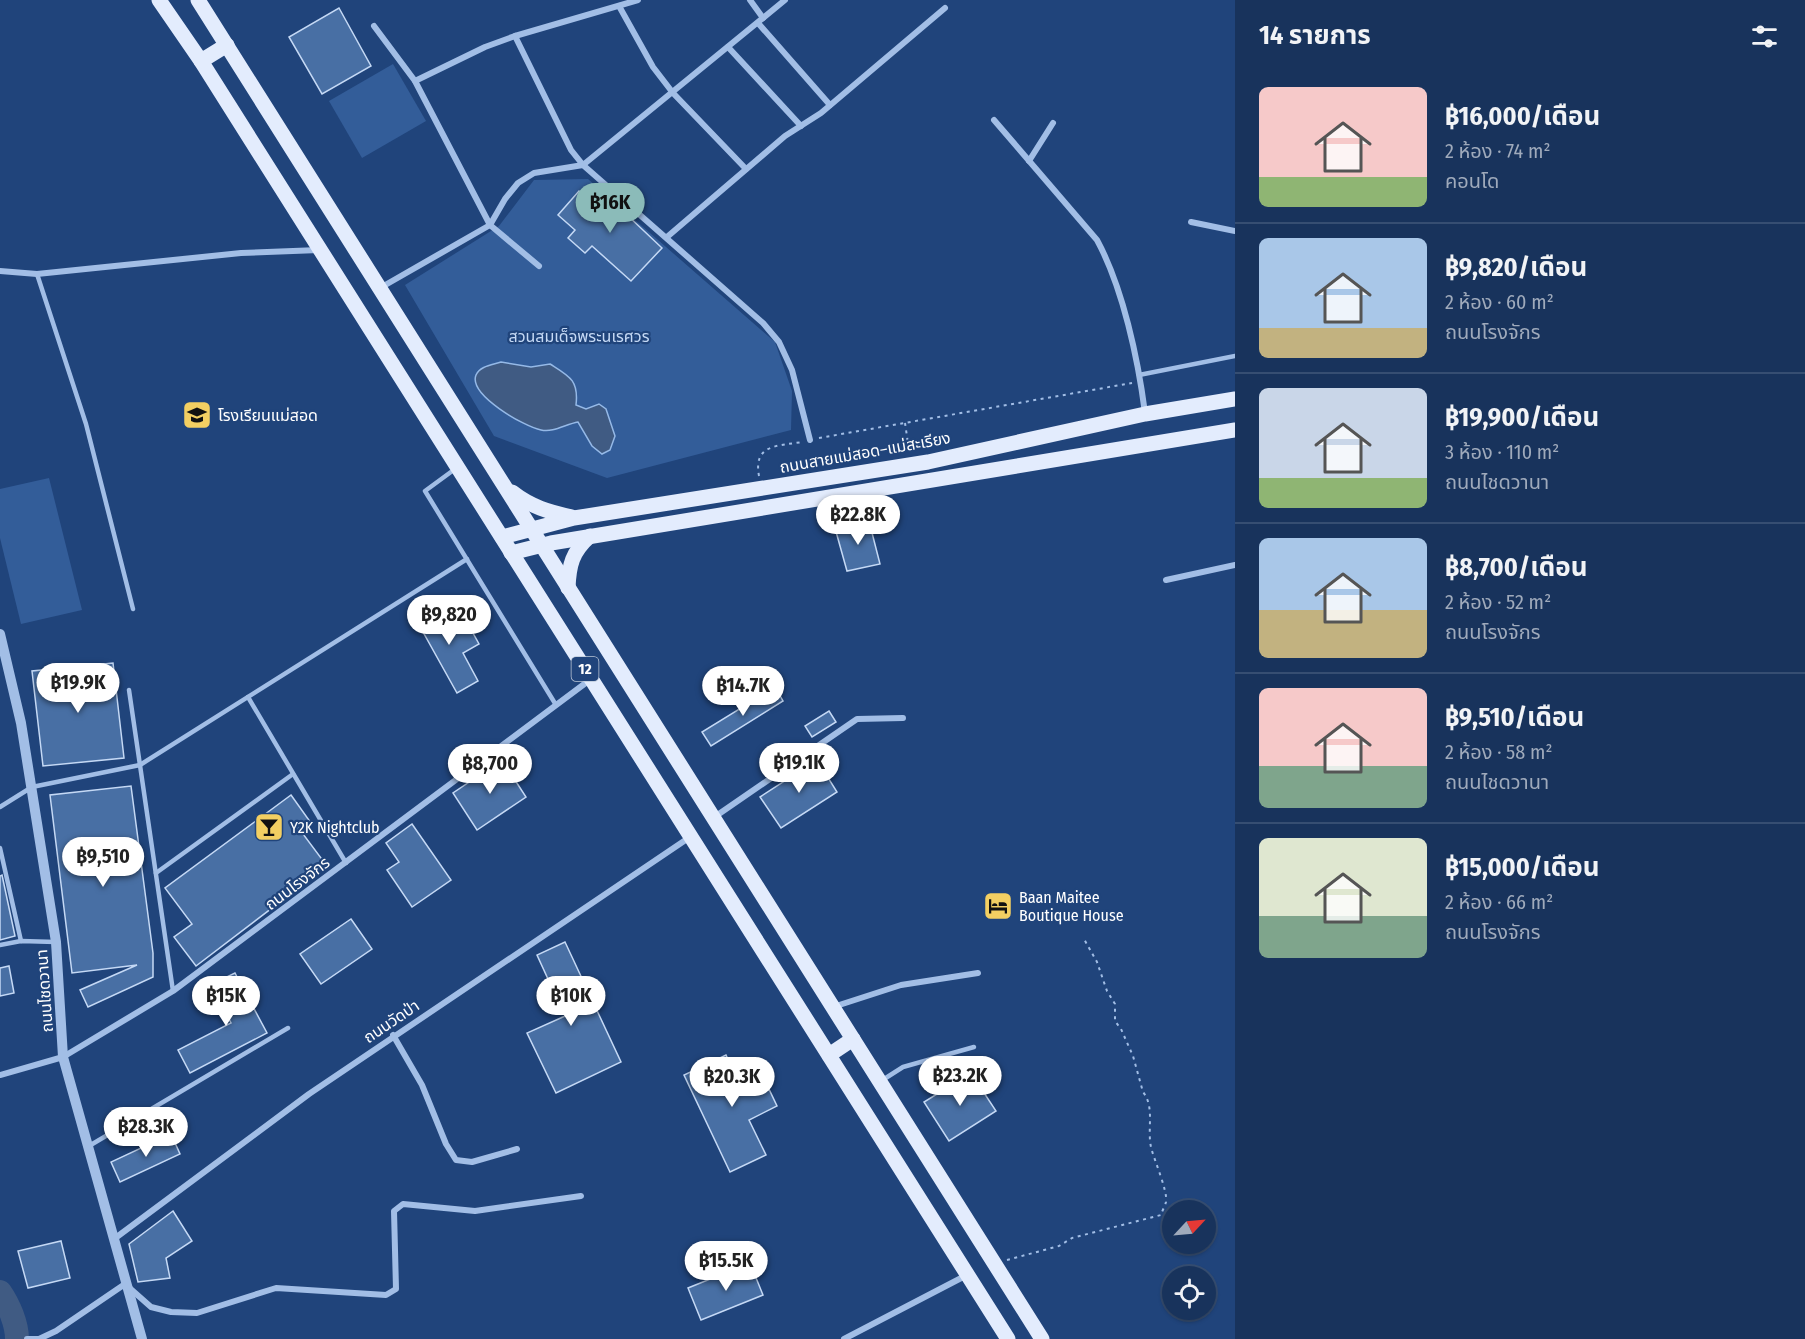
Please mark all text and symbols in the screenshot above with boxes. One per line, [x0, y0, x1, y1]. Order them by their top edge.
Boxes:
text: 14 รายการ [1259, 20, 1371, 51]
icon: filters [1748, 20, 1781, 53]
text: ฿16,000/เดือน [1445, 101, 1600, 132]
icon: home [1307, 111, 1379, 183]
text: 2 ห้อง · 74 m² [1445, 139, 1550, 163]
text: คอนโด [1445, 169, 1499, 193]
pin: ฿16K [574, 183, 646, 234]
text: ฿16K [590, 190, 630, 214]
text: ฿9,820/เดือน [1445, 252, 1587, 283]
icon: home [1307, 262, 1379, 334]
text: 2 ห้อง · 60 m² [1445, 290, 1554, 314]
text: ถนนโรงจักร [1445, 320, 1540, 344]
park label: สวนสมเด็จพระนเรศวร [509, 327, 650, 346]
school or university icon: โรงเรียนแม่สอด [181, 399, 213, 431]
text: ฿19,900/เดือน [1445, 402, 1599, 433]
place label: โรงเรียนแม่สอด [218, 406, 318, 425]
icon: home [1307, 412, 1379, 484]
street label: ถนนสายแม่สอด–แม่สะเรียง [778, 428, 952, 477]
text: 3 ห้อง · 110 m² [1445, 440, 1559, 464]
text: ถนนไชดวานา [1445, 470, 1549, 494]
pin: ฿22.8K [809, 495, 907, 546]
text: ฿22.8K [830, 502, 886, 526]
text: ฿8,700/เดือน [1445, 552, 1587, 583]
icon: home [1307, 562, 1379, 634]
text: 2 ห้อง · 52 m² [1445, 590, 1551, 614]
pin: ฿9,820 [400, 595, 498, 646]
text: ฿9,820 [421, 602, 477, 626]
text: ถนนโรงจักร [1445, 620, 1540, 644]
road number: 12 [572, 657, 598, 681]
pin: ฿19.9K [29, 663, 127, 714]
pin: ฿14.7K [694, 666, 792, 717]
text: ฿19.9K [51, 670, 106, 694]
text: ฿14.7K [716, 673, 770, 697]
text: ฿9,510/เดือน [1445, 702, 1584, 733]
icon: home [1307, 712, 1379, 784]
text: 2 ห้อง · 58 m² [1445, 740, 1553, 764]
pin: ฿19.1K [750, 743, 848, 794]
pin: ฿8,700 [441, 744, 539, 795]
text: ฿19.1K [773, 750, 825, 774]
text: ฿8,700 [462, 751, 518, 775]
text: ถนนไชดวานา [1445, 770, 1549, 794]
bar icon: Y2K Nightclub [253, 811, 285, 843]
place label: Y2K Nightclub [290, 818, 380, 837]
pin: ฿9,510 [54, 837, 152, 888]
text: ฿9,510 [76, 844, 130, 868]
text: ฿15,000/เดือน [1445, 852, 1599, 883]
street label: ถนนโรงจักร [261, 853, 334, 914]
icon: home [1307, 862, 1379, 934]
place label: Baan Maitee Boutique House [1019, 888, 1124, 925]
hotel icon: Baan Maitee Boutique House [982, 890, 1014, 922]
text: 2 ห้อง · 66 m² [1445, 890, 1553, 914]
text: ถนนโรงจักร [1445, 920, 1540, 944]
street label: ถนนไชดวานา [32, 949, 57, 1033]
pin: ฿15K [190, 976, 262, 1027]
pin: ฿10K [535, 976, 607, 1027]
text: ฿15K [206, 983, 246, 1007]
text: ฿10K [550, 983, 592, 1007]
street label: ถนนวัดป่า [360, 996, 423, 1047]
pin: ฿23.2K [911, 1056, 1009, 1107]
pin: ฿20.3K [683, 1057, 781, 1108]
text: ฿23.2K [933, 1063, 987, 1087]
text: ฿20.3K [704, 1064, 760, 1088]
pin: ฿28.3K [97, 1107, 195, 1158]
text: ฿28.3K [118, 1114, 174, 1138]
north arrow [1162, 1200, 1216, 1254]
map controls [1162, 1200, 1216, 1320]
pin: ฿15.5K [677, 1241, 775, 1292]
text: ฿15.5K [699, 1248, 753, 1272]
button: locate [1162, 1266, 1216, 1320]

